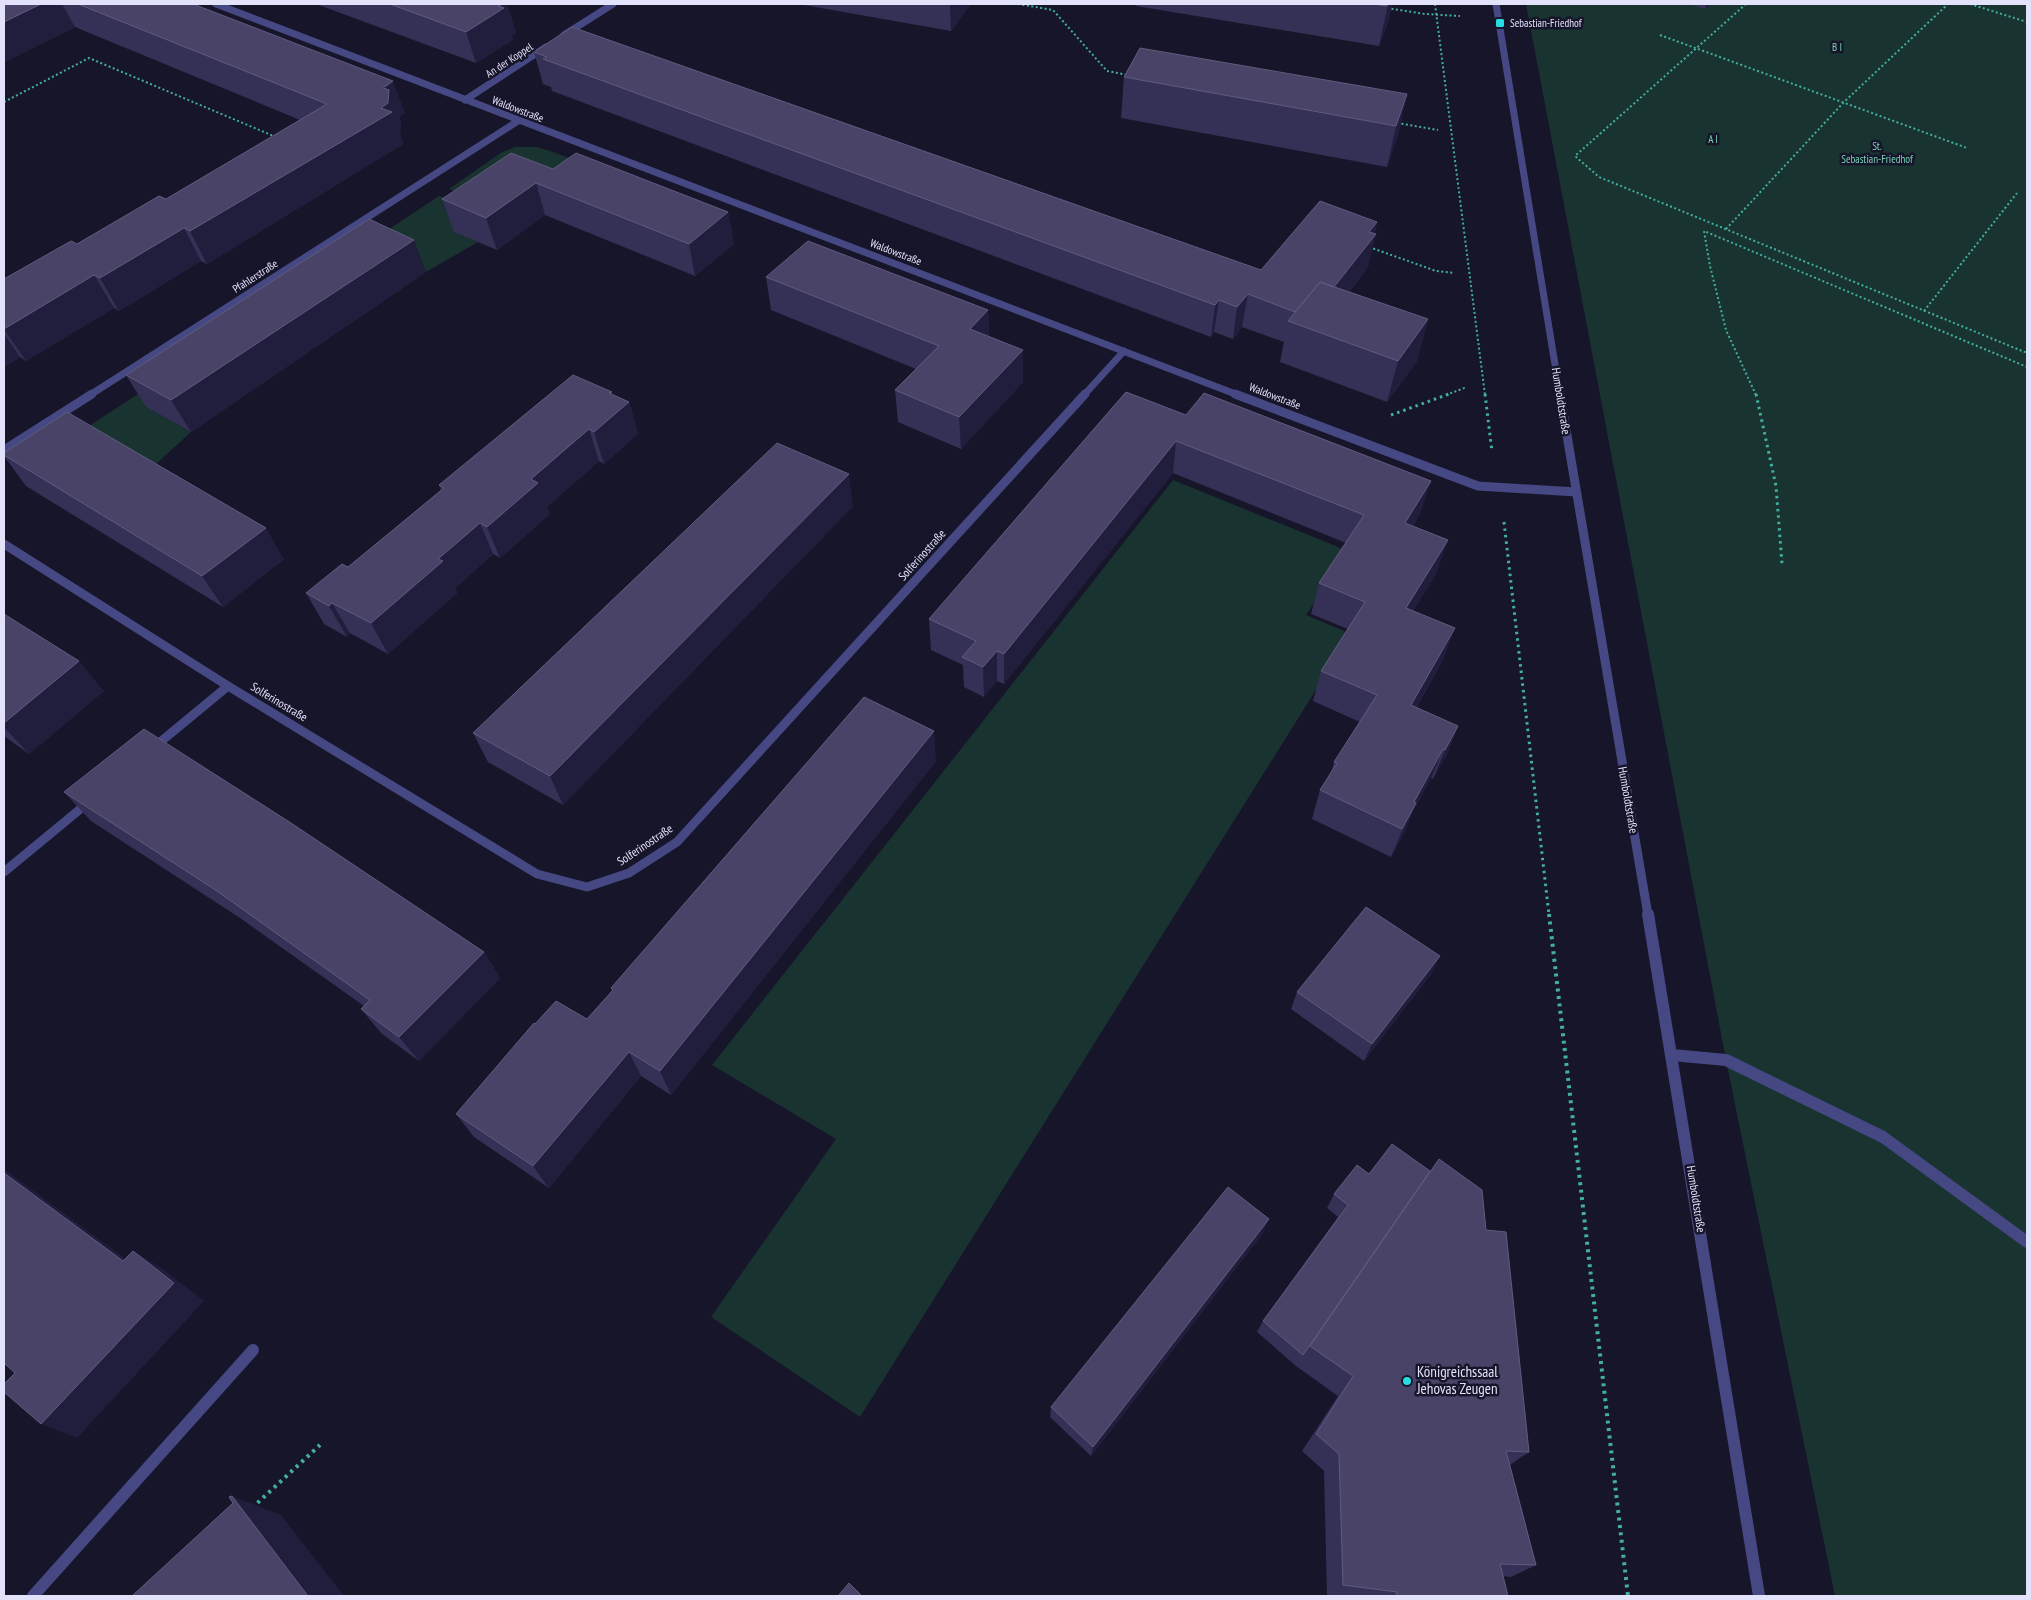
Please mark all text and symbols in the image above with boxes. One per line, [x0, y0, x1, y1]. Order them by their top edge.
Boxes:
place label: Sebastian-Friedhof [1510, 16, 1583, 30]
marker: Sebastian-Friedhof [1494, 17, 1506, 29]
street label: An der Koppel [483, 39, 536, 80]
park label: B I [1832, 40, 1842, 54]
street label: Waldowstraße [490, 93, 546, 125]
park label: A I [1708, 132, 1718, 146]
park label: St. Sebastian-Friedhof [1841, 139, 1914, 166]
street label: Waldowstraße [868, 236, 924, 268]
street label: Pfahlerstraße [230, 256, 281, 296]
street label: Humboldtstraße [1549, 366, 1574, 435]
street label: Waldowstraße [1247, 380, 1303, 412]
street label: Solferinostraße [895, 526, 949, 583]
street label: Solferinostraße [248, 679, 310, 724]
street label: Humboldtstraße [1615, 765, 1642, 834]
street label: Solferinostraße [614, 821, 675, 869]
street label: Humboldtstraße [1684, 1164, 1709, 1233]
place label: Königreichssaal Jehovas Zeugen [1416, 1362, 1498, 1398]
marker: Königreichssaal Jehovas Zeugen [1401, 1375, 1413, 1387]

